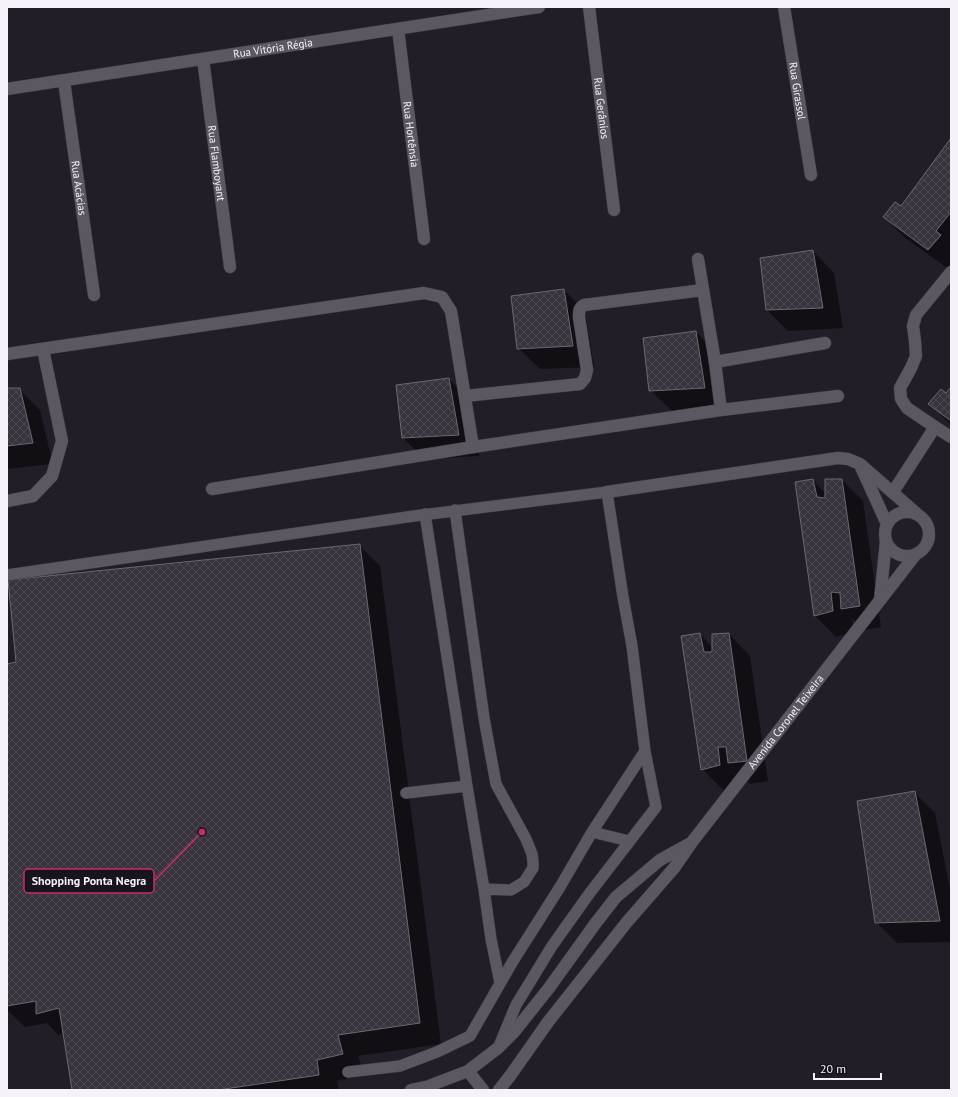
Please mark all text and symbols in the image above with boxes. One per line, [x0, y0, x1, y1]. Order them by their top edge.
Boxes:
street label: Rua Vitória Régia [232, 35, 314, 61]
street label: Rua Girassol [786, 61, 809, 121]
street label: Rua Gerânios [591, 77, 612, 140]
street label: Rua Hortênsia [400, 100, 422, 168]
street label: Rua Flamboyant [205, 124, 228, 202]
street label: Rua Acácias [68, 160, 90, 217]
street label: Avenida Coronel Teixeira [745, 672, 827, 771]
callout: Shopping Ponta Negra [24, 869, 154, 893]
text: Shopping Ponta Negra [32, 873, 146, 888]
scale bar [814, 1055, 881, 1081]
text: 20 m [820, 1061, 846, 1076]

